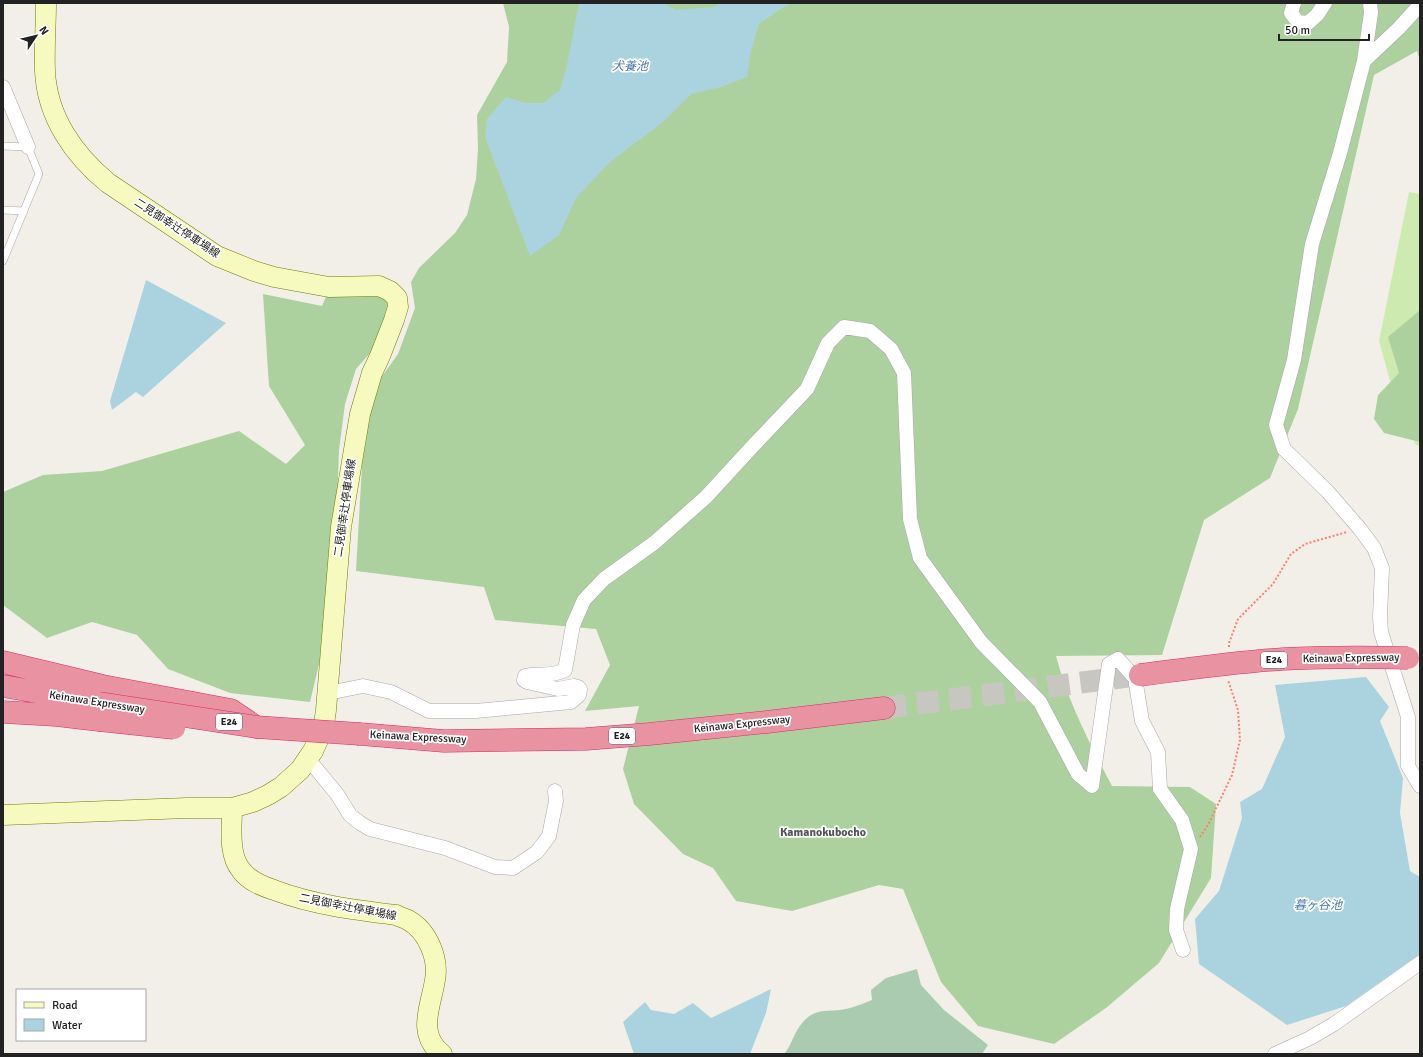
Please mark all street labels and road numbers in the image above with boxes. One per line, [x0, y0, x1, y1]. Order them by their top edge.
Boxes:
street label: 二見御幸辻停車場線 [132, 196, 222, 260]
street label: 二見御幸辻停車場線 [332, 458, 358, 558]
street label: Keinawa Expressway [1303, 651, 1400, 665]
road number: E24 [1261, 652, 1287, 668]
street label: Keinawa Expressway [48, 688, 147, 716]
street label: Keinawa Expressway [693, 712, 792, 736]
road number: E24 [216, 714, 242, 730]
street label: Keinawa Expressway [369, 728, 467, 746]
road number: E24 [609, 728, 635, 744]
street label: 二見御幸辻停車場線 [298, 891, 398, 923]

